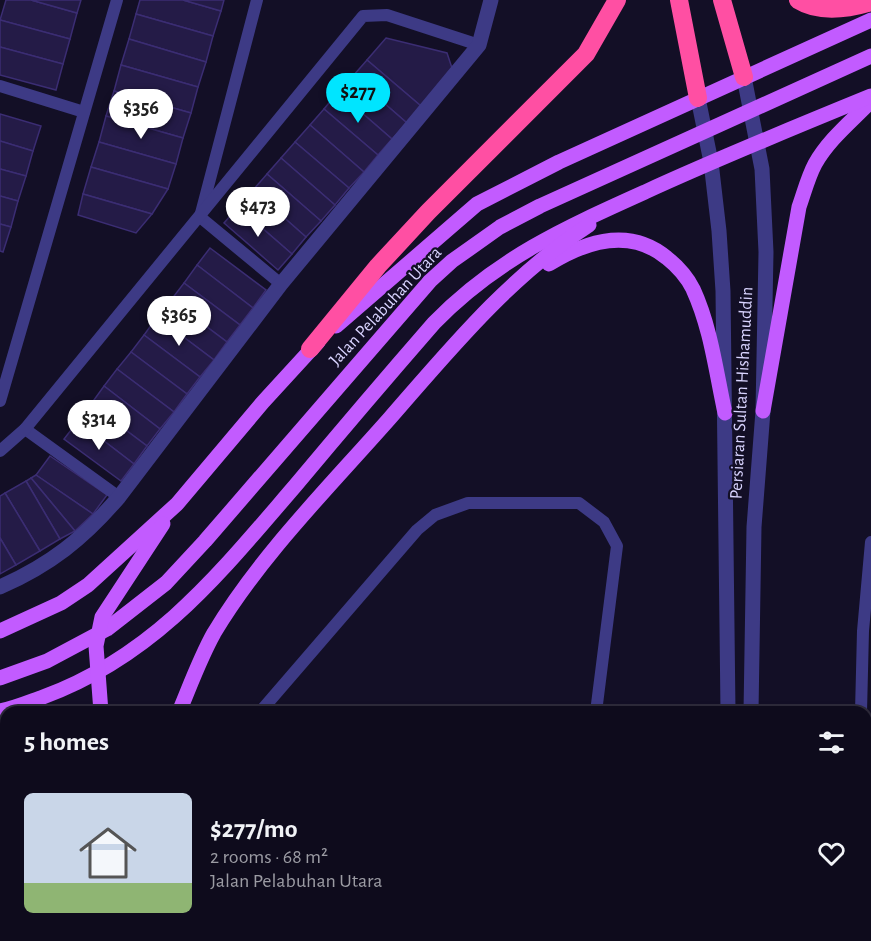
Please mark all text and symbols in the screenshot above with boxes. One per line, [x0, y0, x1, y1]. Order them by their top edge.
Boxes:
pin: $277 [322, 73, 394, 124]
text: $277 [340, 82, 376, 102]
pin: $356 [105, 89, 177, 140]
text: $356 [123, 98, 159, 118]
pin: $473 [222, 187, 294, 238]
text: $473 [240, 196, 276, 216]
street label: Jalan Pelabuhan Utara [326, 244, 445, 370]
street label: Persiaran Sultan Hishamuddin [727, 286, 757, 500]
pin: $365 [143, 296, 215, 347]
text: $365 [161, 305, 197, 325]
pin: $314 [63, 400, 135, 451]
text: $314 [82, 409, 116, 429]
icon: filters [815, 726, 848, 759]
text: 5 homes [24, 729, 109, 755]
text: $277/mo [210, 816, 298, 842]
icon: home [72, 817, 144, 889]
icon: heart [815, 837, 848, 870]
text: 2 rooms · 68 m² [210, 847, 328, 867]
text: Jalan Pelabuhan Utara [210, 871, 383, 891]

